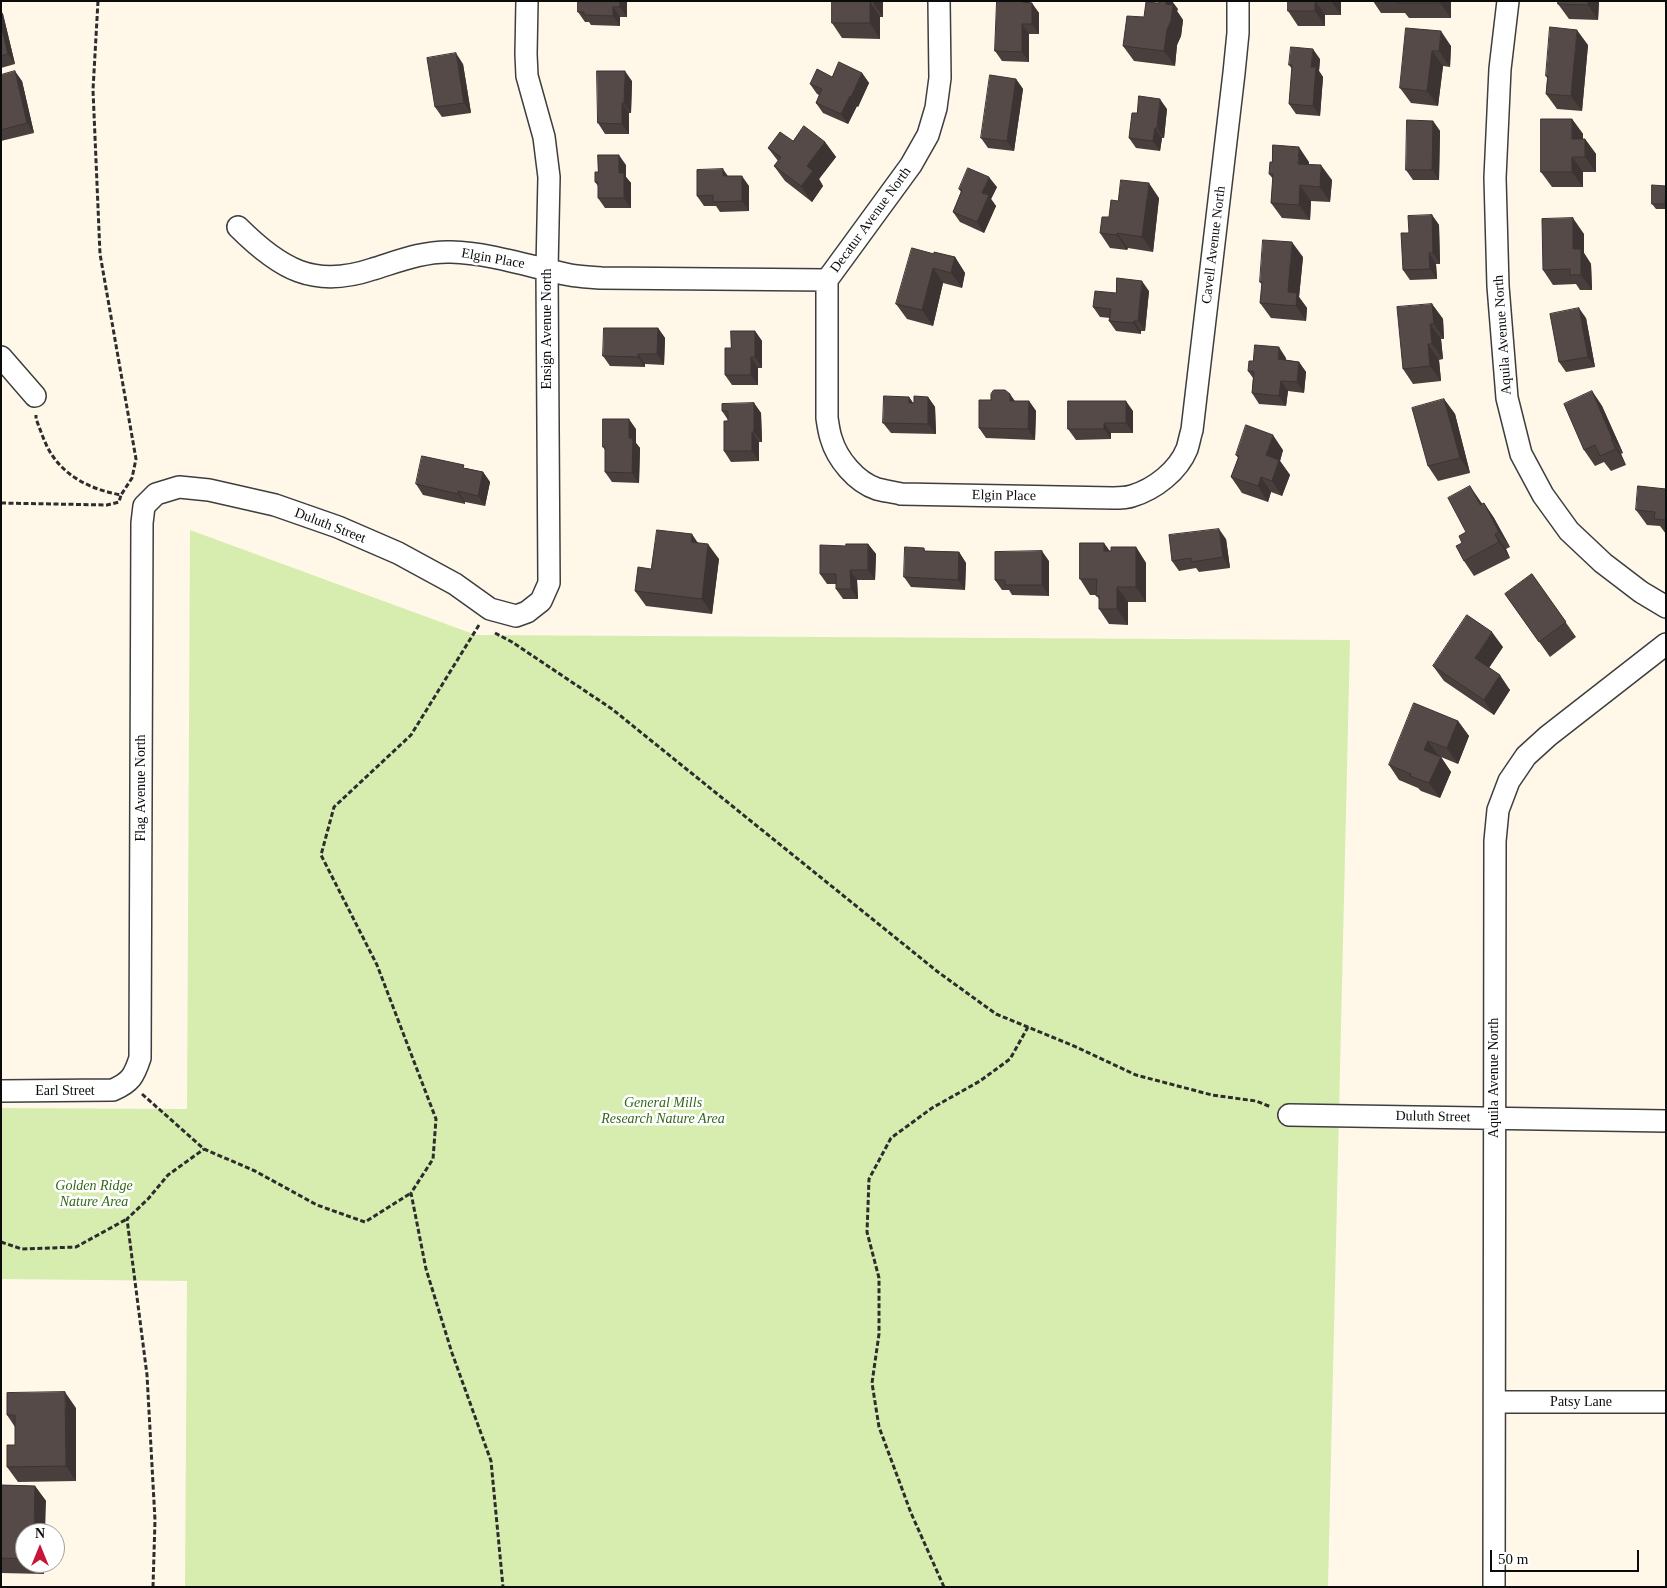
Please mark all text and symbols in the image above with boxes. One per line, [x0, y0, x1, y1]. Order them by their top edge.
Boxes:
street label: Decatur Avenue North [827, 164, 915, 276]
street label: Cavell Avenue North [1198, 185, 1230, 305]
street label: Elgin Place [460, 245, 526, 273]
street label: Ensign Avenue North [539, 268, 555, 390]
street label: Aquila Avenue North [1490, 274, 1516, 396]
street label: Elgin Place [972, 487, 1036, 505]
street label: Duluth Street [292, 505, 368, 547]
street label: Flag Avenue North [133, 734, 149, 842]
street label: Aquila Avenue North [1486, 1018, 1502, 1138]
street label: Earl Street [35, 1083, 95, 1099]
park label: General Mills Research Nature Area [601, 1095, 725, 1128]
street label: Duluth Street [1395, 1108, 1471, 1126]
park label: Golden Ridge Nature Area [55, 1178, 133, 1210]
street label: Patsy Lane [1550, 1394, 1612, 1410]
north arrow [15, 1523, 65, 1573]
text: N [35, 1526, 45, 1541]
scale bar [1492, 1540, 1641, 1572]
text: 50 m [1498, 1551, 1528, 1567]

